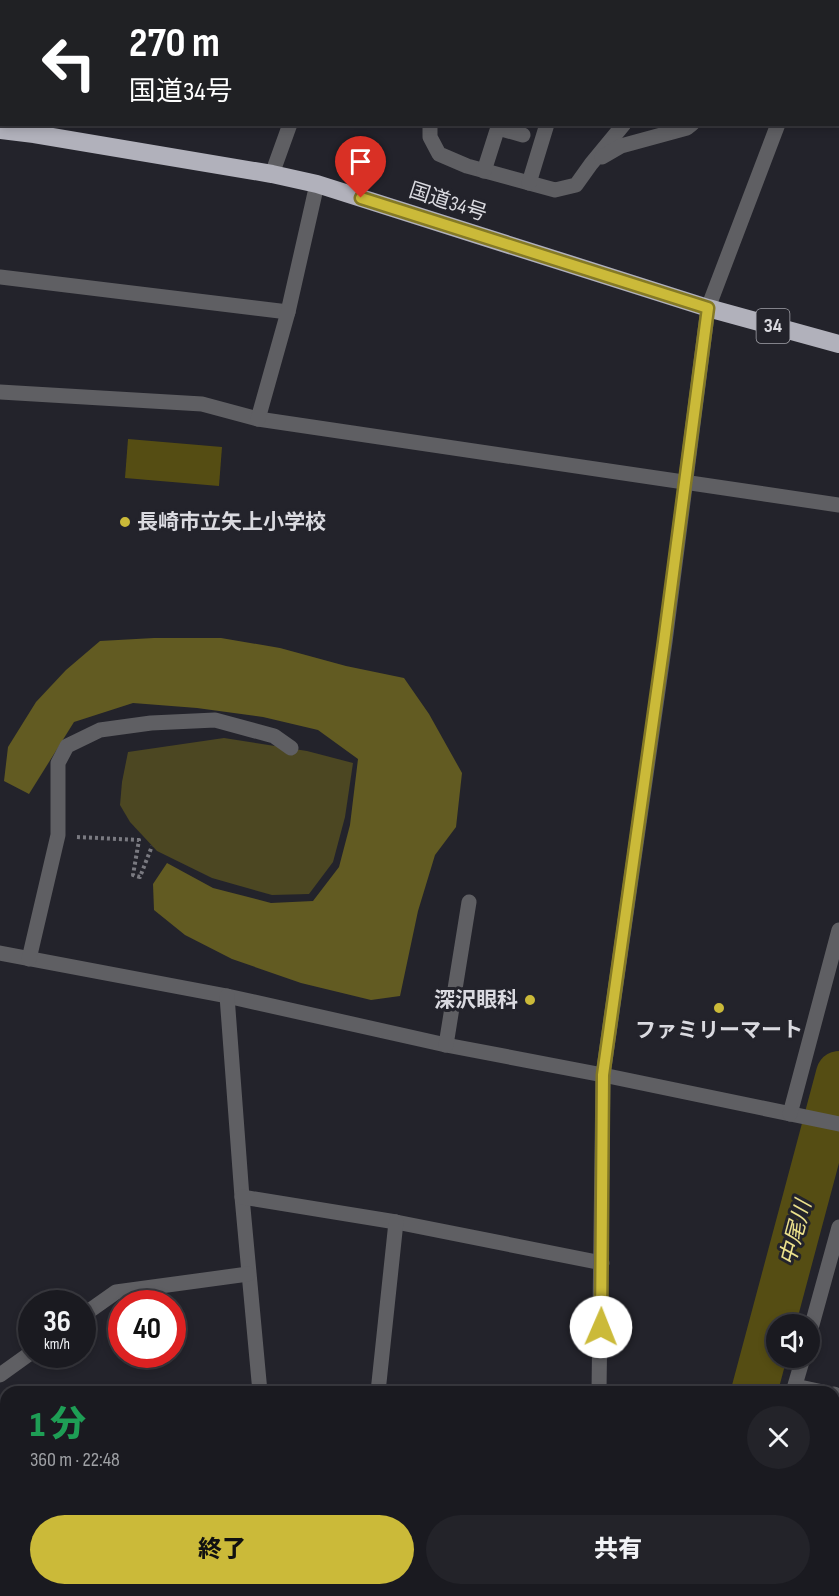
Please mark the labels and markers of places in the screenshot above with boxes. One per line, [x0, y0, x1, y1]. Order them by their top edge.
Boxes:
pin [335, 136, 386, 198]
place label: 長崎市立矢上小学校 [137, 510, 326, 535]
marker: 長崎市立矢上小学校 [118, 515, 132, 529]
place label: 深沢眼科 [434, 988, 518, 1013]
marker: 深沢眼科 [523, 993, 537, 1007]
marker: ファミリーマート [712, 1001, 726, 1015]
place label: ファミリーマート [635, 1018, 803, 1043]

